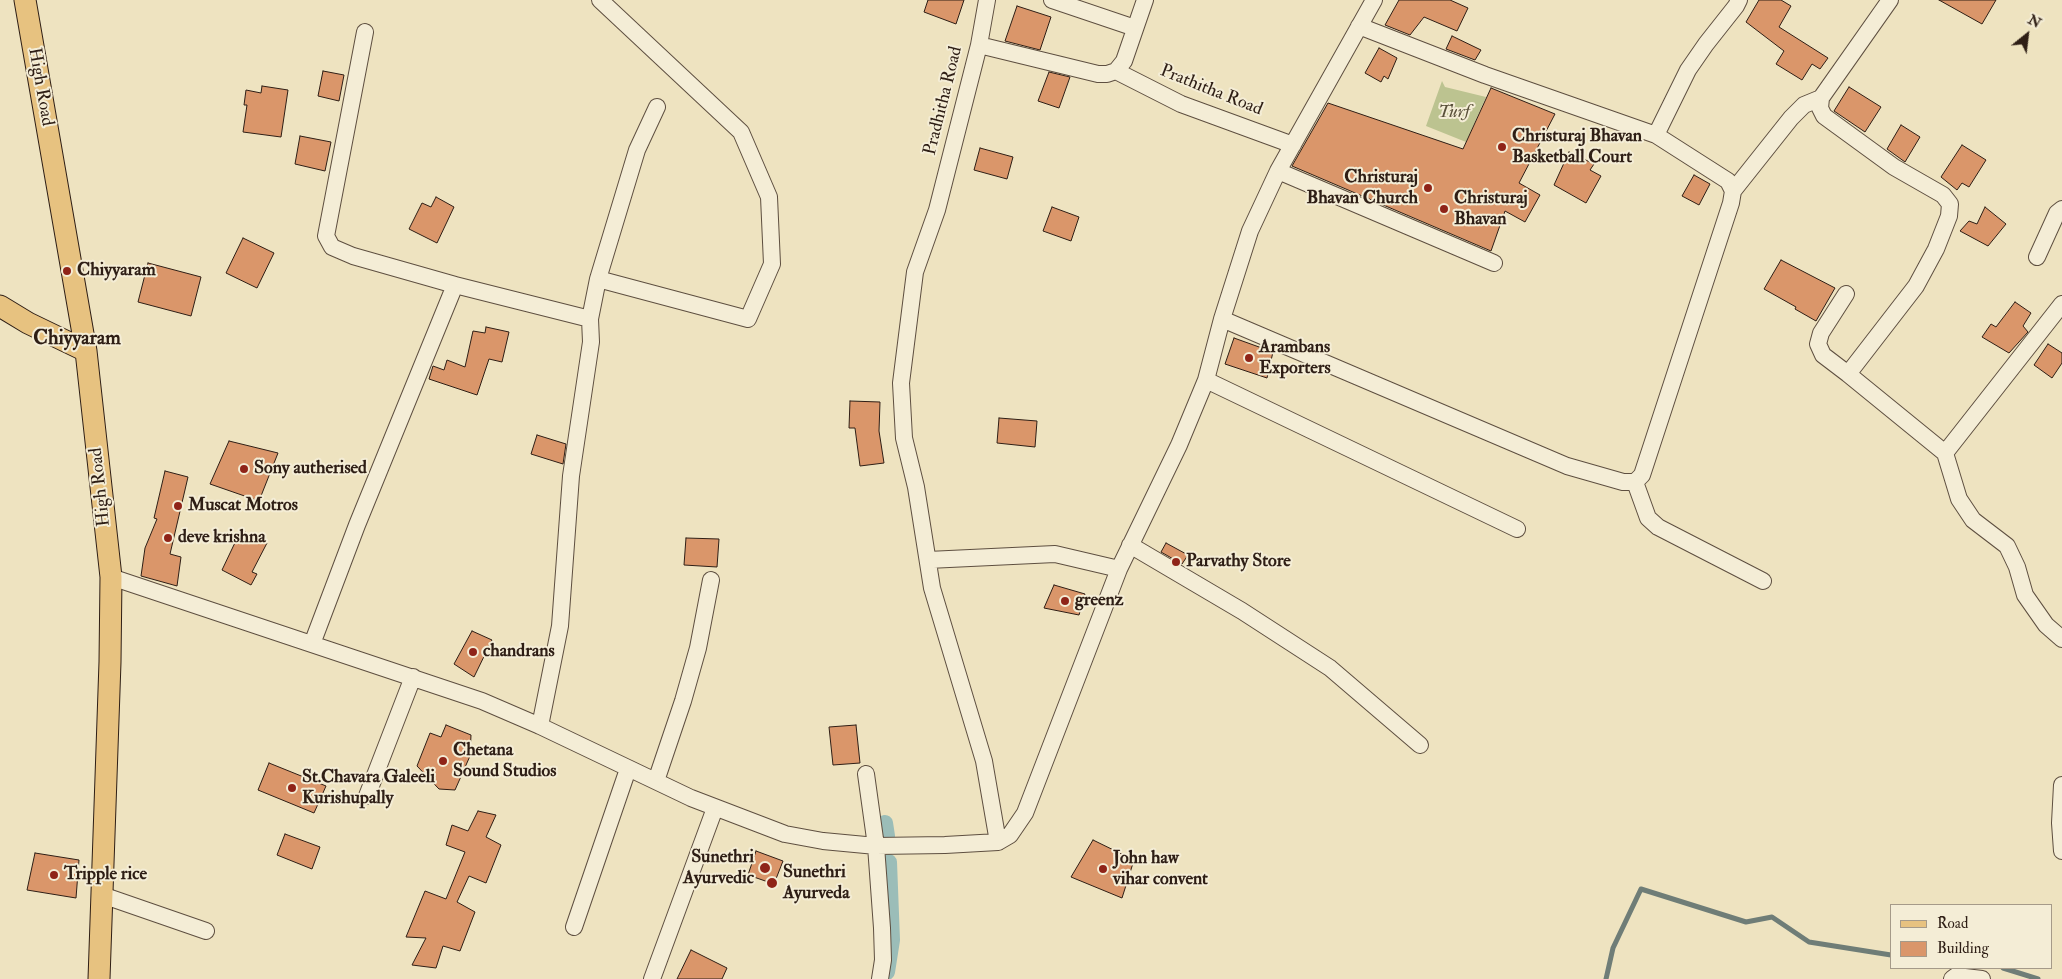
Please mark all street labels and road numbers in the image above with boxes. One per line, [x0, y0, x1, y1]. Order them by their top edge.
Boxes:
street label: Pradhitha Road [920, 44, 968, 158]
street label: High Road [22, 46, 58, 128]
street label: Prathitha Road [1157, 61, 1265, 121]
street label: High Road [86, 446, 116, 528]

